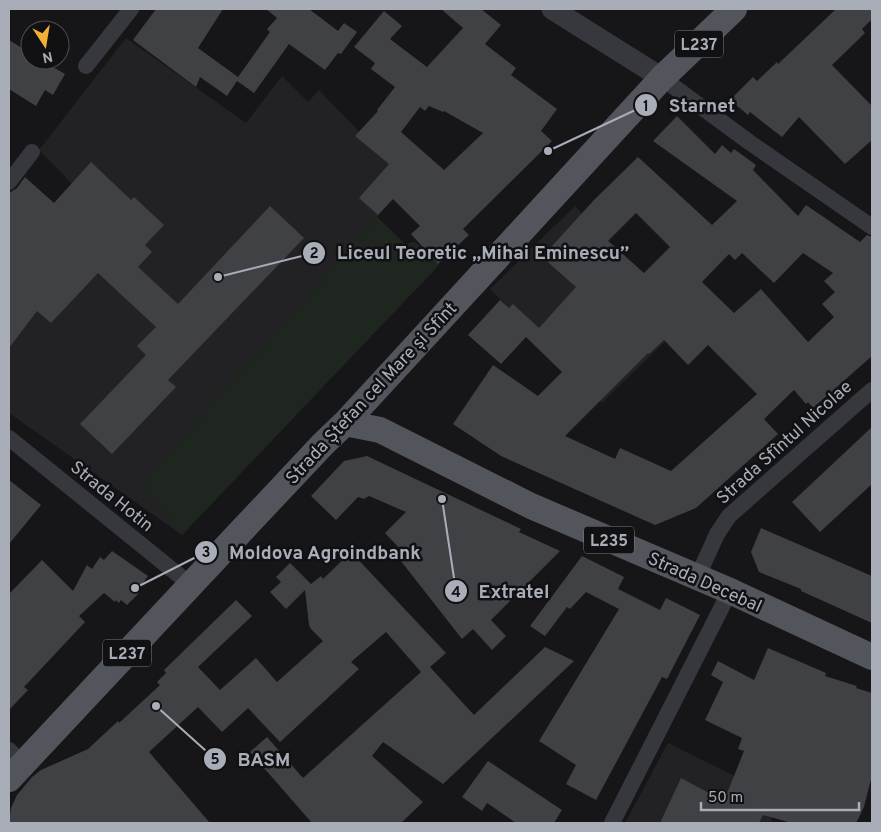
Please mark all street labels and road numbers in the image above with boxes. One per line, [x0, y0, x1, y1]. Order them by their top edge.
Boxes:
road number: L237 [675, 31, 723, 58]
street label: Strada Ștefan cel Mare și Sfînt [281, 298, 463, 490]
street label: Strada Sfîntul Nicolae [712, 376, 858, 510]
street label: Strada Hotin [65, 457, 157, 538]
road number: L235 [584, 526, 634, 554]
street label: Strada Decebal [644, 548, 765, 619]
road number: L237 [103, 640, 151, 666]

